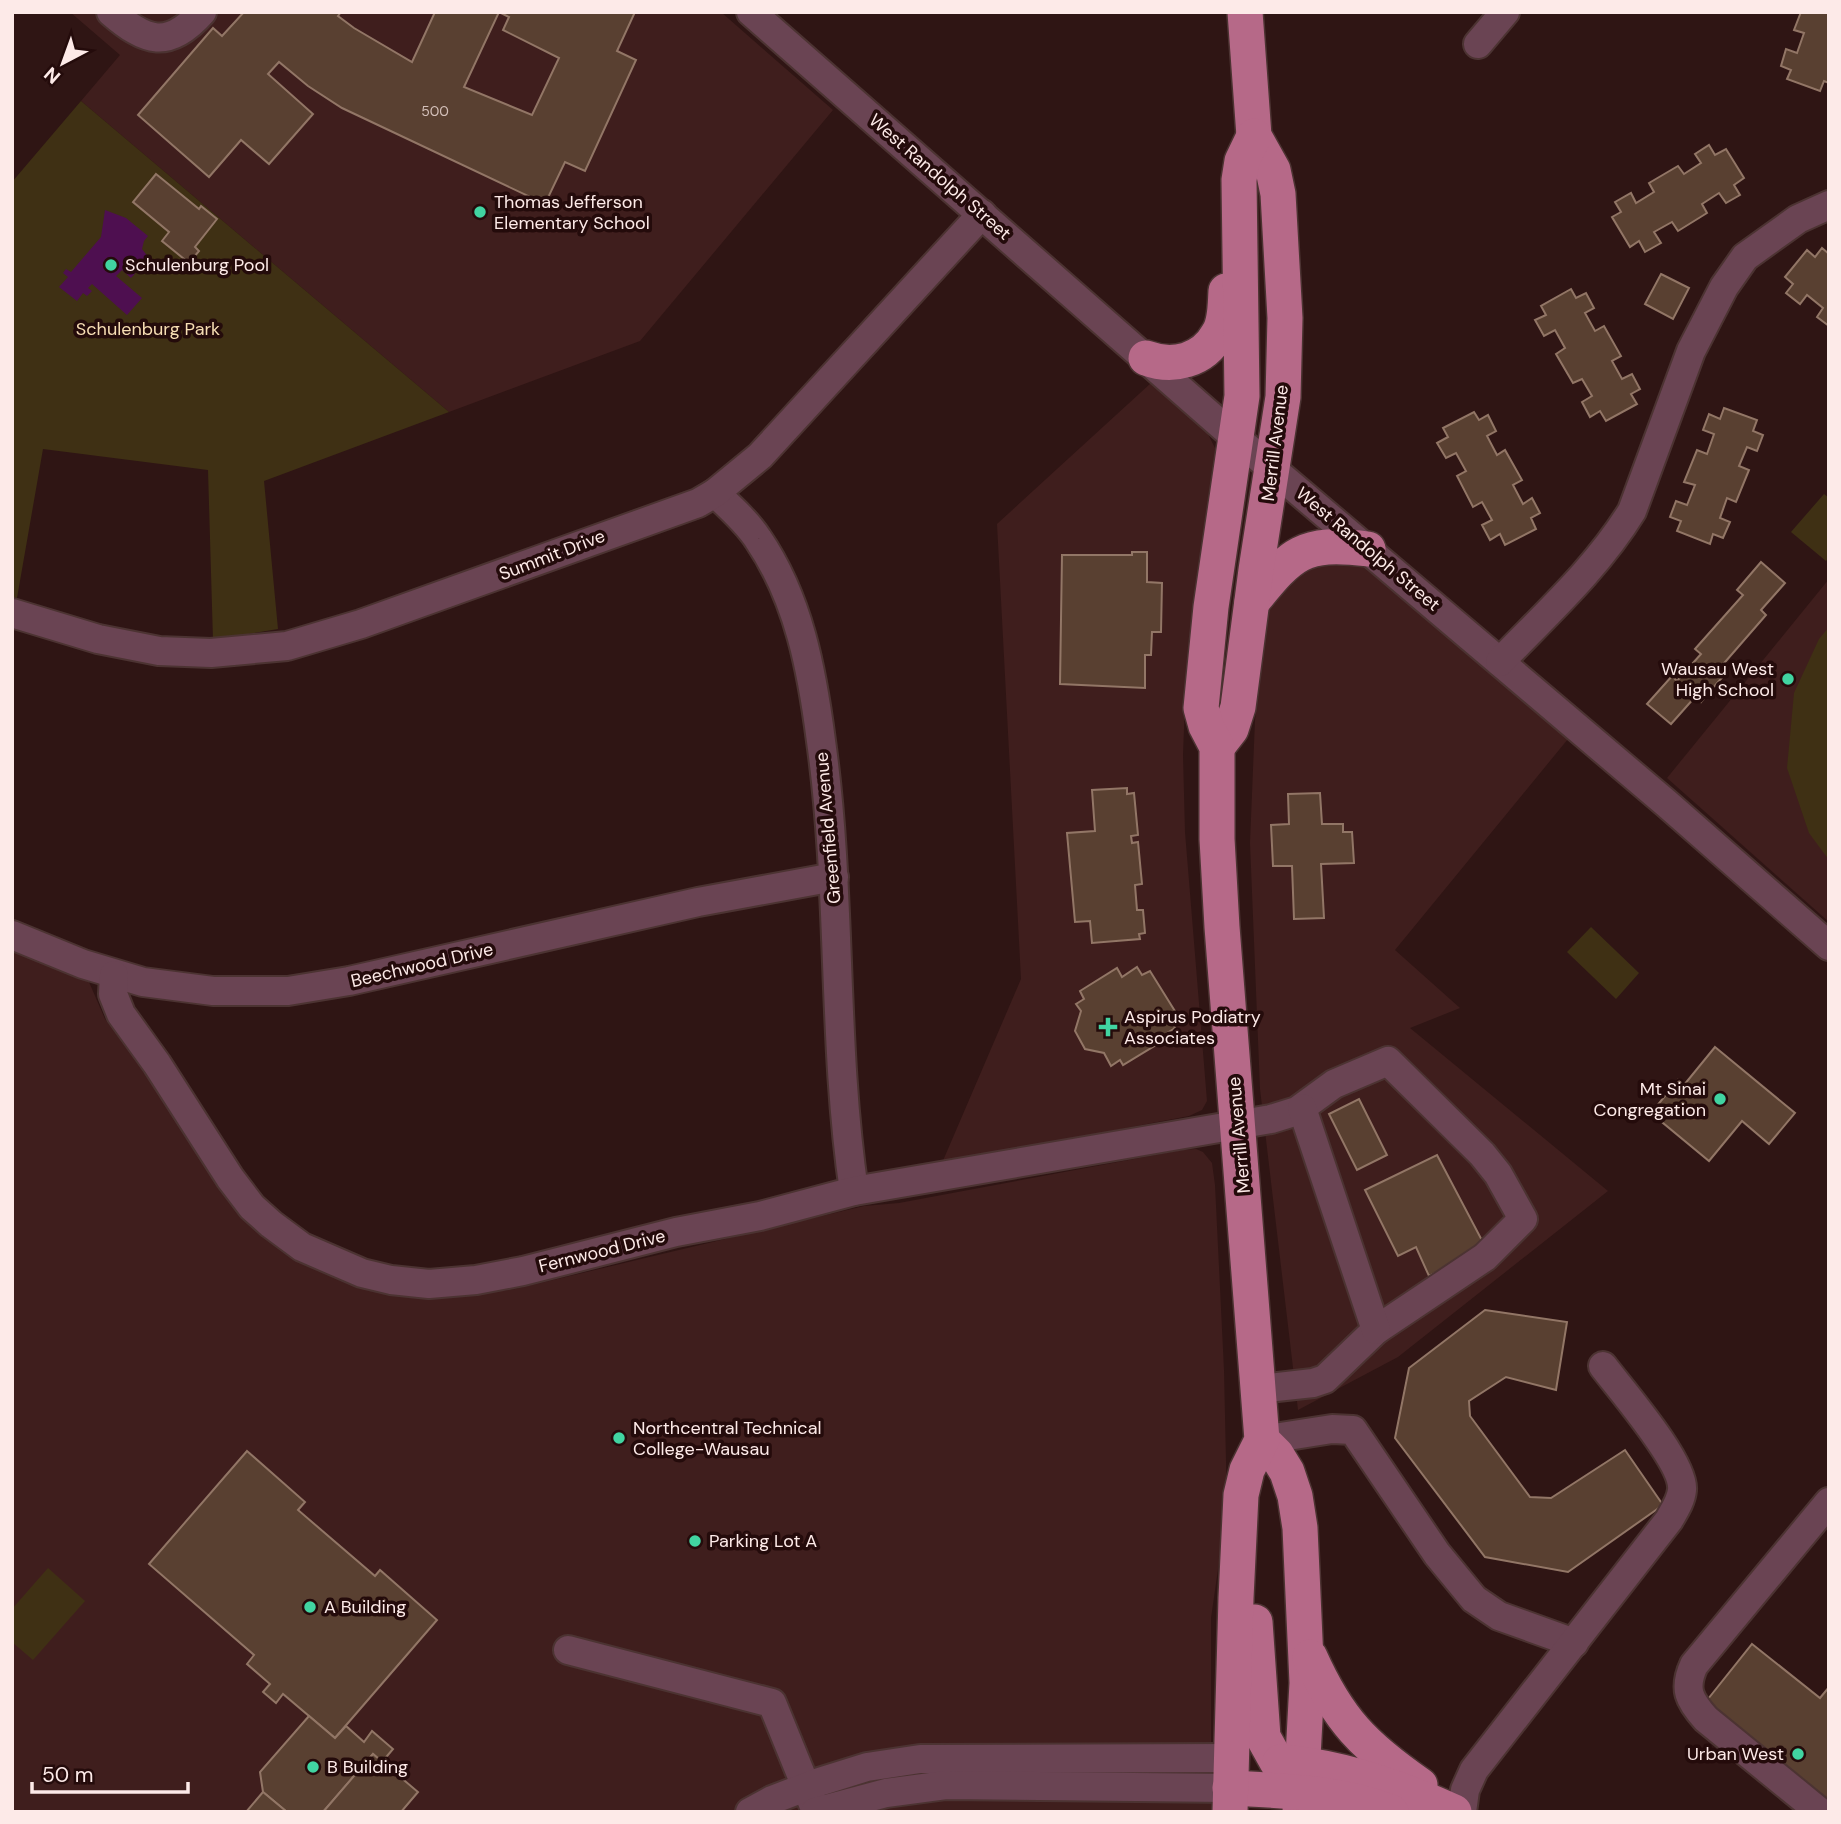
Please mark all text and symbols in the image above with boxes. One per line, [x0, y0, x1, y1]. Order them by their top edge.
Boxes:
north arrow [28, 28, 98, 98]
text: N [39, 61, 66, 89]
house number: 500 [421, 102, 449, 120]
street label: West Randolph Street [864, 109, 1016, 245]
place label: Thomas Jefferson Elementary School [494, 190, 650, 235]
marker: Thomas Jefferson Elementary School [472, 204, 488, 220]
place label: Schulenburg Pool [125, 253, 269, 277]
marker: Schulenburg Pool [103, 257, 119, 273]
park label: Schulenburg Park [76, 317, 220, 341]
street label: Merrill Avenue [1256, 383, 1294, 503]
street label: West Randolph Street [1291, 482, 1445, 616]
street label: Summit Drive [496, 524, 608, 586]
place label: Wausau West High School [1661, 657, 1774, 702]
marker: Wausau West High School [1780, 671, 1796, 687]
street label: Greenfield Avenue [809, 751, 847, 905]
street label: Beechwood Drive [348, 937, 496, 993]
place label: Aspirus Podiatry Associates [1124, 1005, 1261, 1050]
marker: Aspirus Podiatry Associates [1098, 1017, 1118, 1037]
street label: Merrill Avenue [1222, 1076, 1256, 1194]
place label: Mt Sinai Congregation [1594, 1077, 1706, 1122]
marker: Mt Sinai Congregation [1712, 1091, 1728, 1107]
street label: Fernwood Drive [536, 1224, 668, 1278]
place label: Northcentral Technical College-Wausau [633, 1416, 821, 1461]
marker: Northcentral Technical College-Wausau [611, 1430, 627, 1446]
place label: Parking Lot A [709, 1529, 817, 1553]
marker: Parking Lot A [687, 1533, 703, 1549]
place label: A Building [324, 1595, 406, 1619]
marker: A Building [302, 1599, 318, 1615]
place label: Urban West [1687, 1742, 1784, 1766]
marker: Urban West [1790, 1746, 1806, 1762]
scale bar [32, 1750, 187, 1794]
place label: B Building [327, 1755, 408, 1779]
marker: B Building [305, 1759, 321, 1775]
text: 50 m [42, 1761, 93, 1789]

